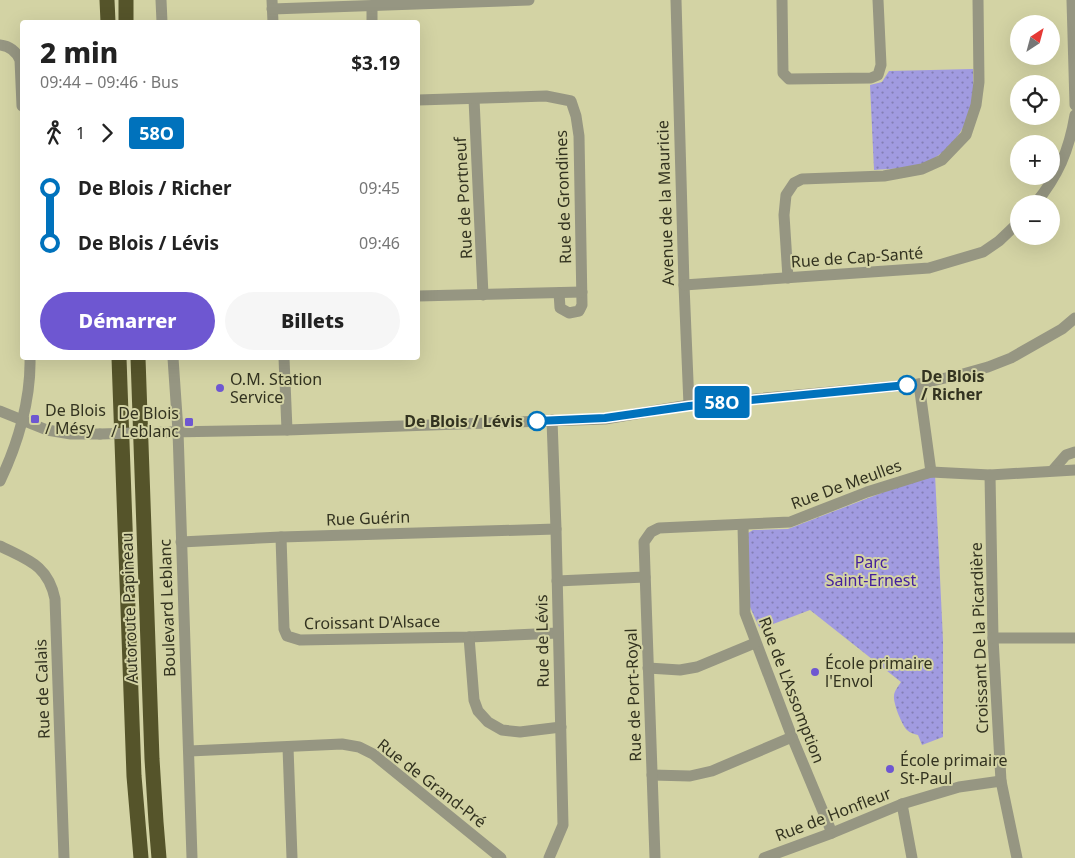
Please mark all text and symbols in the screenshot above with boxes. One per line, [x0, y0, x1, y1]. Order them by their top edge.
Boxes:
north arrow [1010, 15, 1060, 65]
map controls [1010, 15, 1060, 245]
text: 2 min [40, 33, 118, 71]
text: $3.19 [351, 50, 400, 76]
text: 09:44 – 09:46 · Bus [40, 71, 179, 93]
button: locate [1010, 75, 1060, 125]
icon: walk [40, 119, 68, 147]
icon: forward [93, 119, 121, 147]
street label: Avenue de la Mauricie [651, 120, 679, 286]
text: 58O [139, 121, 174, 145]
text: 1 [76, 122, 85, 144]
street label: Rue de Grondines [550, 130, 576, 264]
street label: Rue de Portneuf [449, 135, 477, 260]
button: + [1010, 135, 1060, 185]
text: De Blois / Richer [78, 175, 231, 201]
text: 09:45 [359, 177, 400, 199]
button: − [1010, 195, 1060, 245]
text: De Blois / Lévis [78, 230, 219, 256]
text: 09:46 [359, 232, 400, 254]
street label: Rue de Cap-Santé [790, 241, 924, 273]
button: Démarrer [40, 292, 215, 350]
button: Billets [225, 292, 400, 350]
place label: De Blois / Richer [921, 365, 985, 405]
place label: O.M. Station Service [230, 368, 322, 408]
marker: De Blois / Richer [897, 375, 917, 395]
marker: O.M. Station Service [214, 382, 226, 394]
line badge: 58O [693, 386, 751, 418]
text: 58O [705, 390, 739, 414]
place label: De Blois / Mésy [45, 399, 106, 439]
place label: De Blois / Leblanc [111, 402, 179, 442]
place label: De Blois / Lévis [404, 410, 523, 432]
marker: De Blois / Lévis [527, 411, 547, 431]
marker: De Blois / Mésy [29, 413, 41, 425]
marker: De Blois / Leblanc [183, 416, 195, 428]
street label: Rue De Meulles [788, 454, 904, 514]
street label: Rue Guérin [326, 506, 410, 530]
street label: Autoroute Papineau [115, 532, 143, 684]
street label: Boulevard Leblanc [154, 538, 180, 677]
street label: Croissant De la Picardière [965, 542, 993, 734]
park label: Parc Saint-Ernest [826, 551, 917, 591]
street label: Rue de Lévis [530, 594, 554, 688]
street label: Croissant D'Alsace [304, 610, 440, 634]
street label: Rue de L'Assomption [754, 614, 830, 766]
street label: Rue de Port-Royal [620, 628, 646, 762]
street label: Rue de Calais [29, 639, 55, 739]
place label: École primaire l'Envol [825, 652, 933, 692]
marker: École primaire l'Envol [809, 666, 821, 678]
street label: Rue de Grand-Pré [373, 733, 491, 833]
place label: École primaire St-Paul [900, 749, 1008, 789]
marker: École primaire St-Paul [884, 763, 896, 775]
street label: Rue de Honfleur [772, 782, 895, 846]

